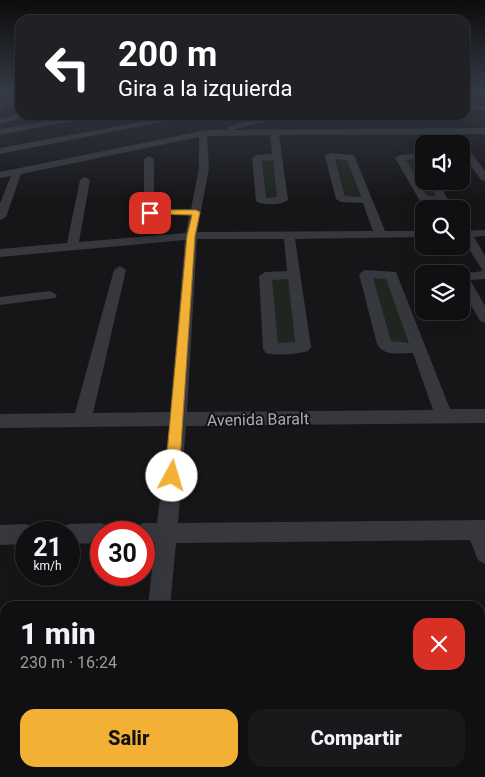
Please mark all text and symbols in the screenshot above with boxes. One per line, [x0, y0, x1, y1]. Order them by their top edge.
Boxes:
text: 200 m [118, 34, 217, 75]
icon: left [35, 35, 100, 100]
text: Gira a la izquierda [118, 76, 292, 101]
map controls [415, 135, 470, 320]
button: sound [415, 135, 470, 190]
pin [129, 192, 171, 234]
icon: arrive [136, 199, 164, 227]
button: search [415, 200, 470, 255]
button: layers [415, 265, 470, 320]
street label: Avenida Baralt [207, 409, 309, 430]
position arrow [145, 449, 197, 501]
speed limit sign: 30 [90, 521, 155, 586]
text: 21 [33, 533, 62, 562]
text: km/h [33, 559, 62, 573]
text: 1 min [20, 616, 96, 651]
button: close [413, 618, 465, 670]
text: 230 m · 16:24 [20, 653, 117, 672]
button: Salir [20, 709, 238, 767]
button: Compartir [248, 709, 465, 767]

